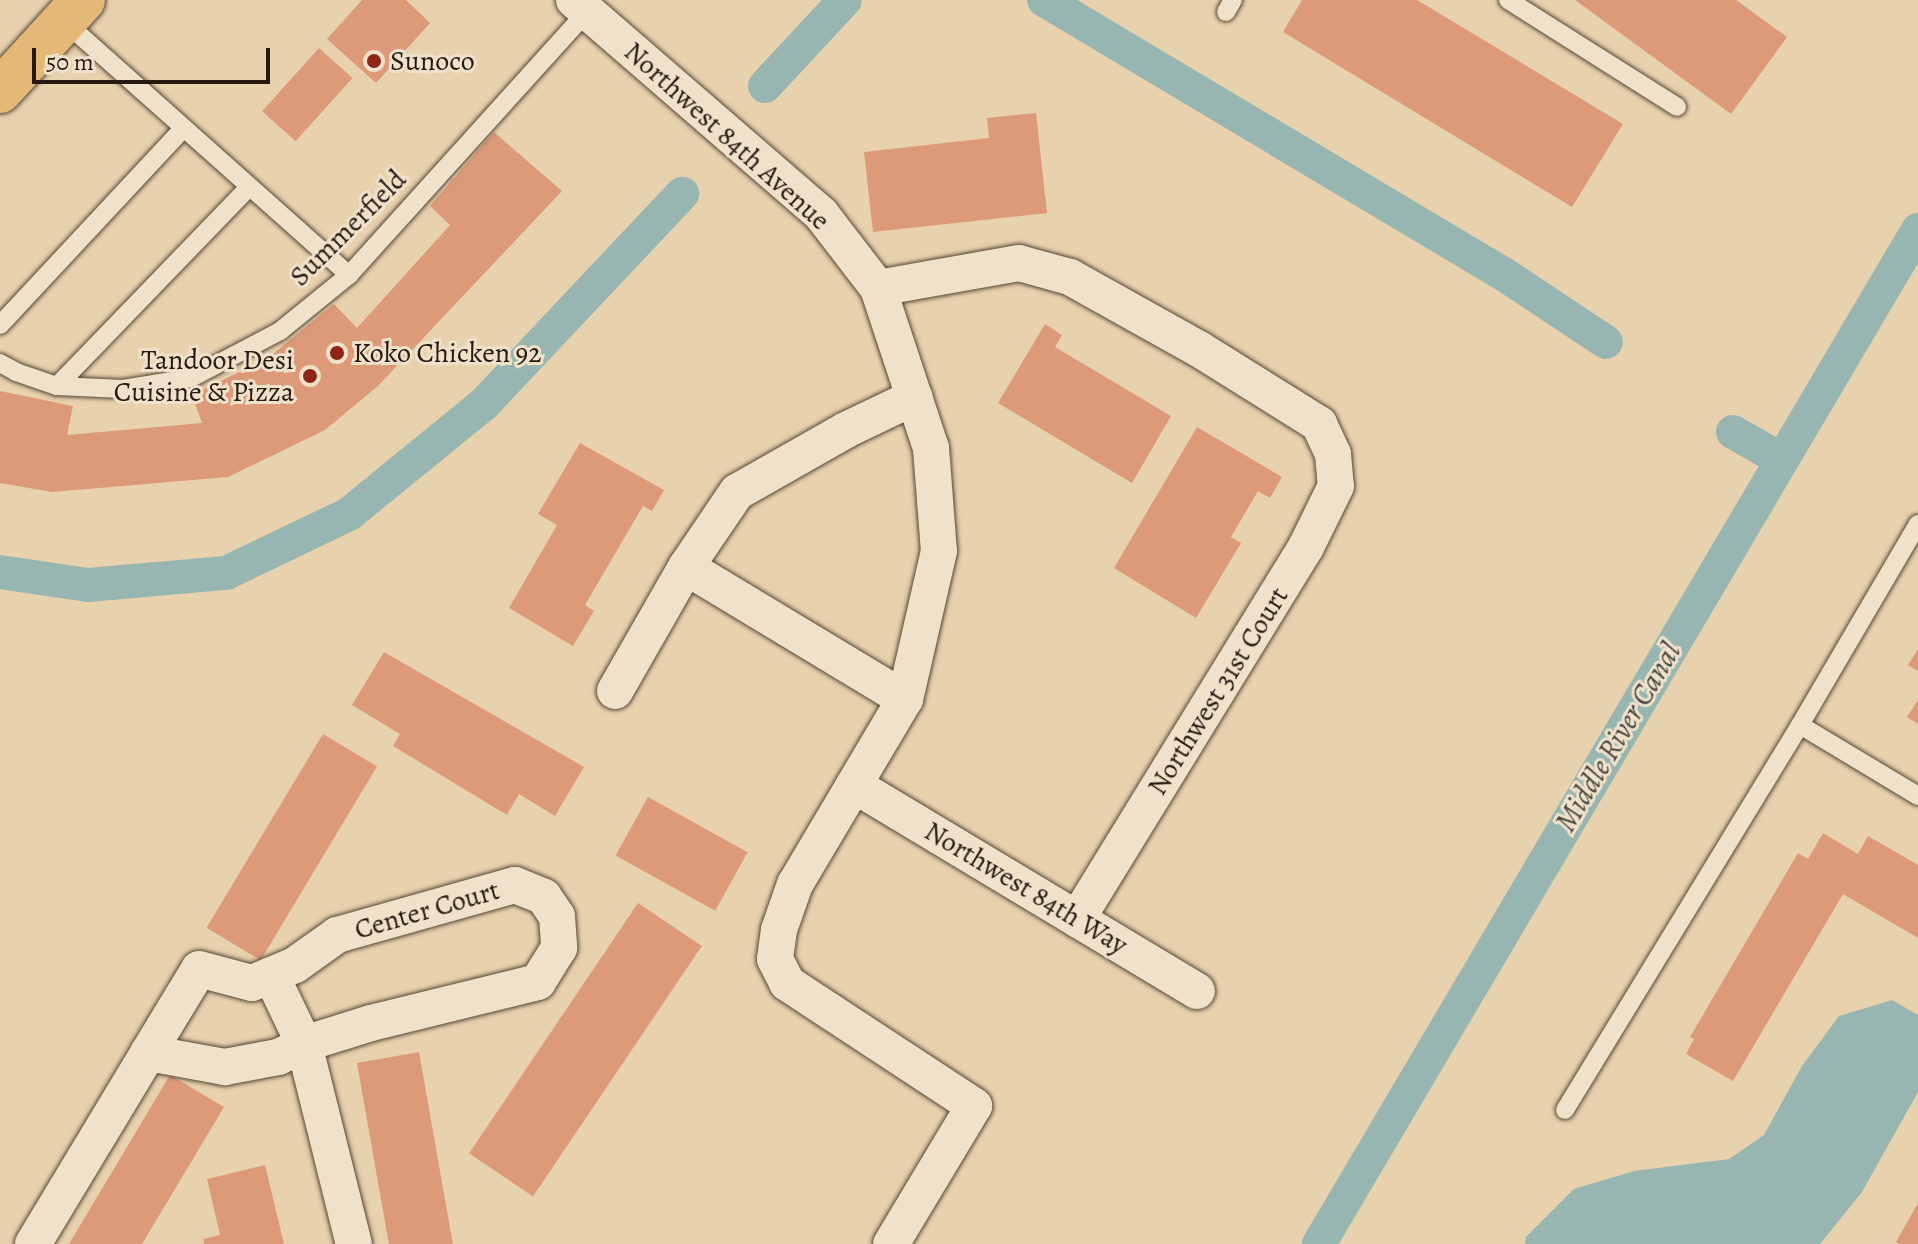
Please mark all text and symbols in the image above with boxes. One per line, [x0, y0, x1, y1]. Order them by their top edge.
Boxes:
scale bar [36, 32, 274, 82]
street label: Northwest 84th Avenue [617, 35, 837, 237]
place label: Sunoco [390, 44, 475, 78]
text: 50 m [46, 46, 94, 78]
marker: Sunoco [365, 52, 383, 70]
street label: Summerfield [283, 163, 413, 293]
place label: Koko Chicken 92 [353, 336, 542, 370]
place label: Tandoor Desi Cuisine & Pizza [114, 343, 294, 409]
marker: Koko Chicken 92 [328, 344, 346, 362]
marker: Tandoor Desi Cuisine & Pizza [301, 367, 319, 385]
street label: Northwest 31st Court [1140, 581, 1296, 801]
water label: Middle River Canal [1547, 636, 1689, 838]
street label: Northwest 84th Way [919, 814, 1133, 962]
street label: Center Court [351, 873, 503, 947]

